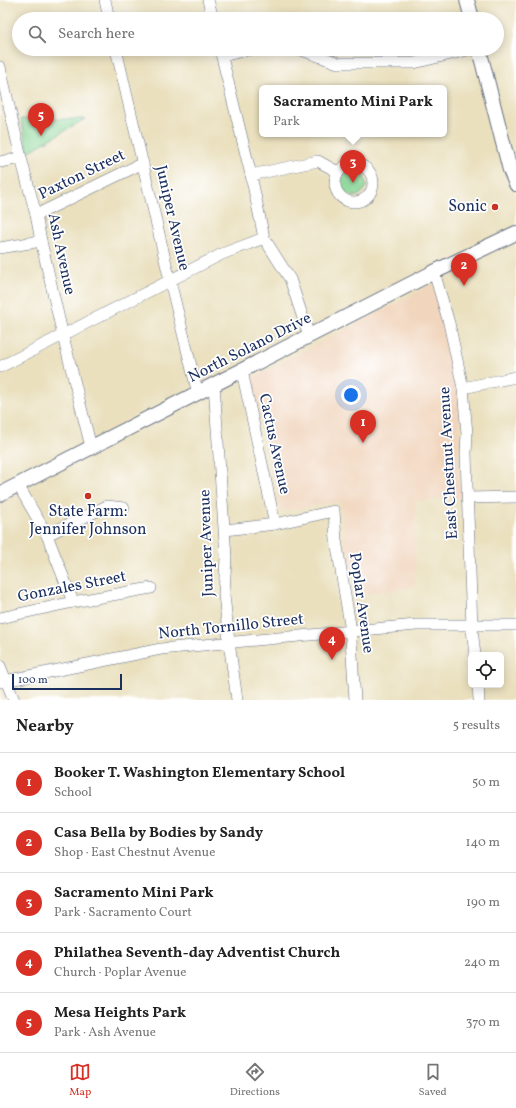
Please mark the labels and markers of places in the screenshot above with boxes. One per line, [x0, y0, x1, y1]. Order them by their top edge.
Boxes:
pin: 5 [28, 103, 54, 136]
pin: 3 [340, 150, 366, 183]
place label: Sonic [448, 196, 487, 218]
marker: Sonic [490, 202, 500, 212]
pin: 2 [451, 253, 477, 286]
pin: 1 [350, 410, 376, 443]
marker: State Farm: Jennifer Johnson [83, 491, 93, 501]
place label: State Farm: Jennifer Johnson [29, 501, 147, 541]
pin: 4 [319, 627, 345, 660]

